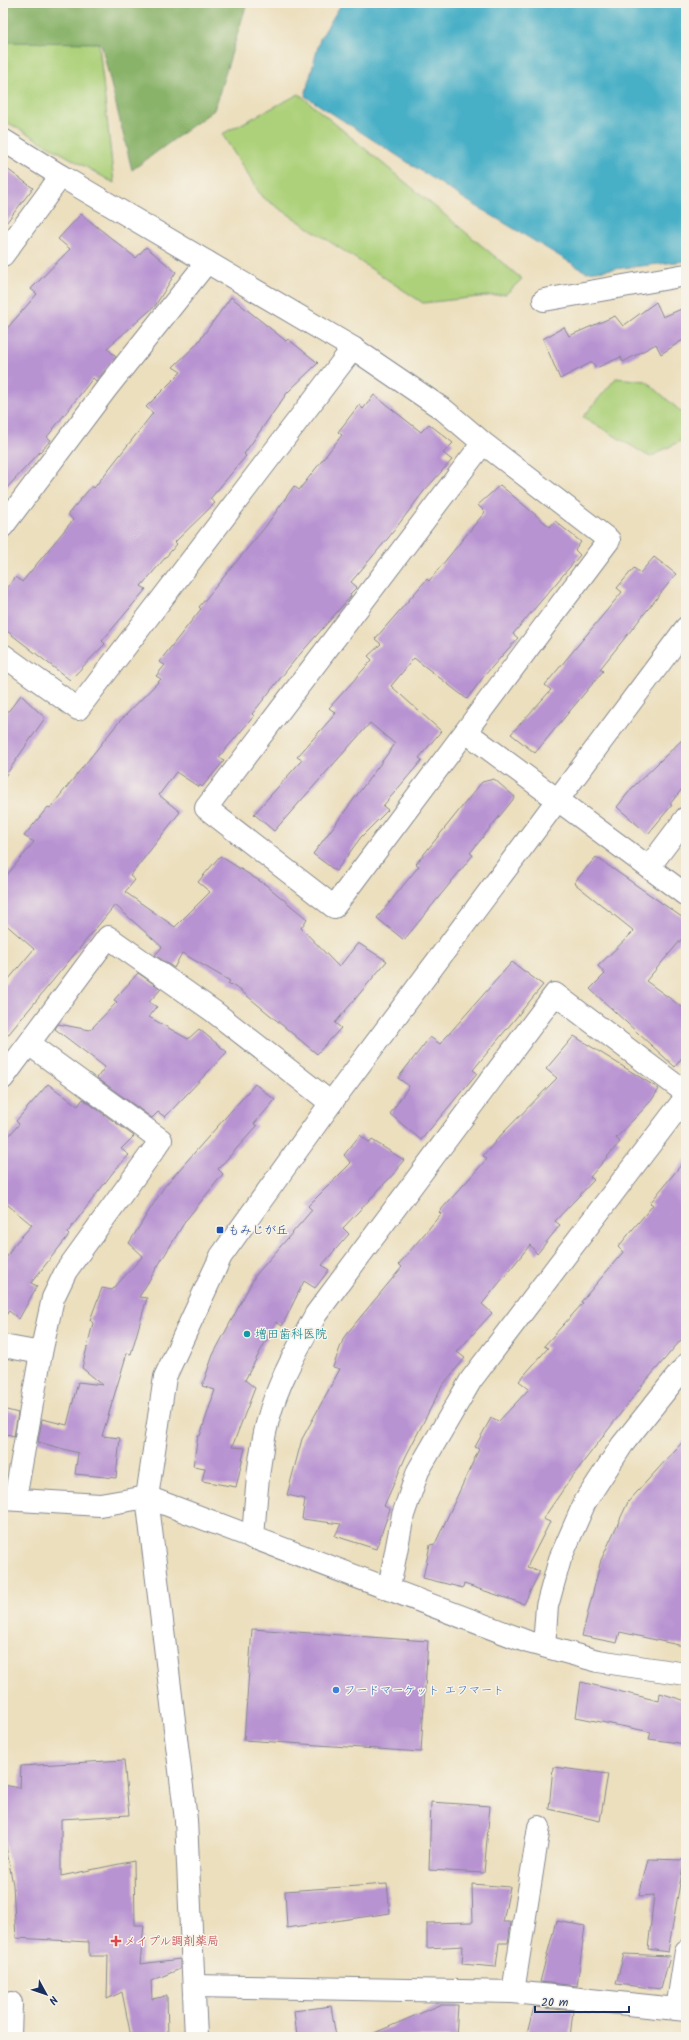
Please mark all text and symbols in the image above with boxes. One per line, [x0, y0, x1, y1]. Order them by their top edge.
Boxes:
place label: もみじが丘 [228, 1221, 288, 1240]
marker: もみじが丘 [215, 1225, 225, 1235]
place label: 増田歯科医院 [255, 1325, 327, 1344]
marker: 増田歯科医院 [242, 1329, 252, 1339]
place label: フードマーケット エフマート [344, 1681, 505, 1700]
marker: フードマーケット エフマート [331, 1685, 341, 1695]
place label: メイプル調剤薬局 [124, 1932, 219, 1951]
marker: メイプル調剤薬局 [111, 1936, 121, 1946]
north arrow [26, 1974, 66, 2014]
scale bar [535, 1988, 629, 2014]
text: N [44, 1991, 62, 2008]
text: 20 m [541, 1993, 569, 2012]

